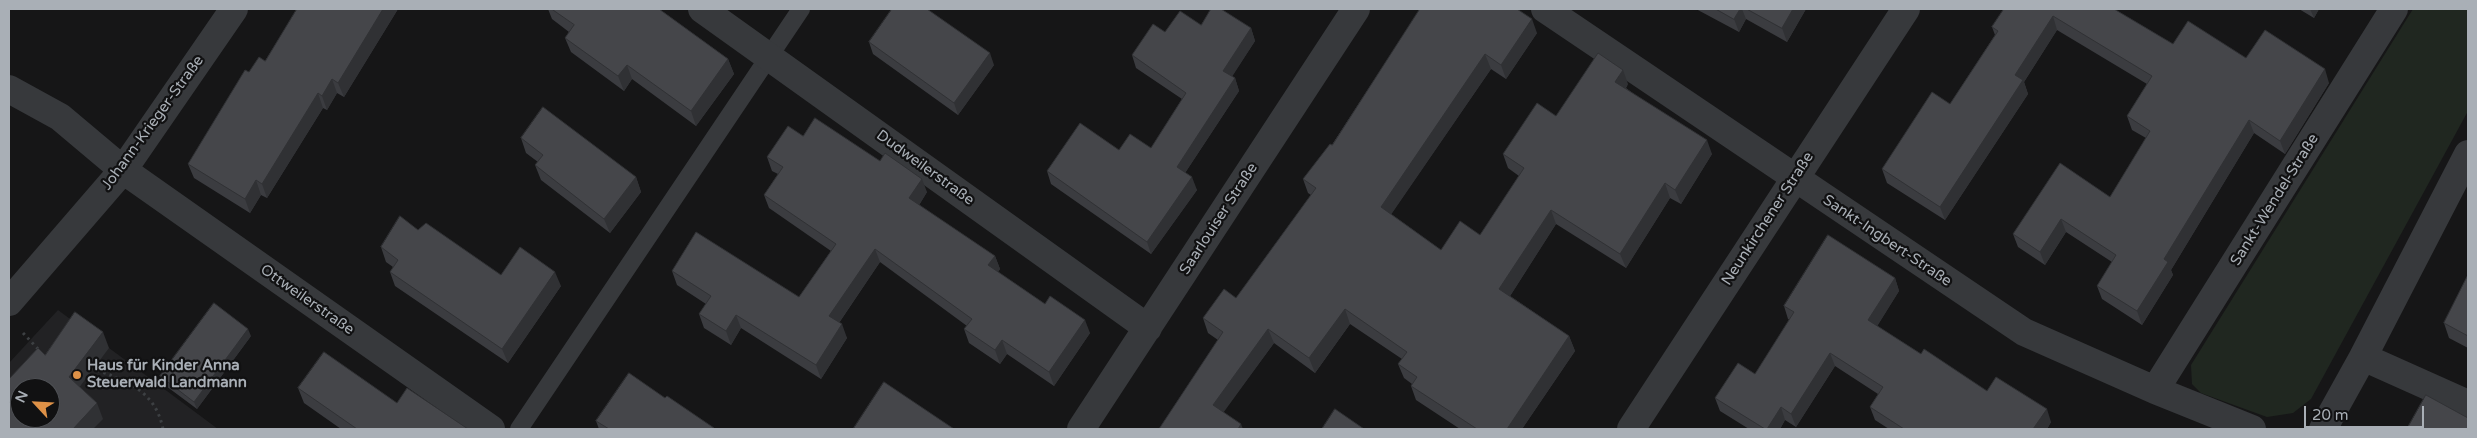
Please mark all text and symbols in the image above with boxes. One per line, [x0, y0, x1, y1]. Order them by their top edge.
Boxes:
street label: Johann-Krieger-Straße [98, 52, 208, 194]
street label: Dudweilerstraße [873, 127, 977, 209]
street label: Sankt-Wendel-Straße [2227, 131, 2323, 269]
street label: Neunkirchener Straße [1718, 149, 1818, 289]
street label: Saarlouiser Straße [1176, 160, 1262, 278]
street label: Sankt-Ingbert-Straße [1819, 191, 1955, 291]
street label: Ottweilerstraße [257, 261, 357, 339]
place label: Haus für Kinder Anna Steuerwald Landmann [87, 357, 247, 392]
marker: Haus für Kinder Anna Steuerwald Landmann [71, 369, 83, 381]
north arrow [10, 378, 60, 428]
text: N [12, 388, 32, 406]
scale bar [2307, 396, 2427, 428]
text: 20 m [2312, 406, 2349, 424]

